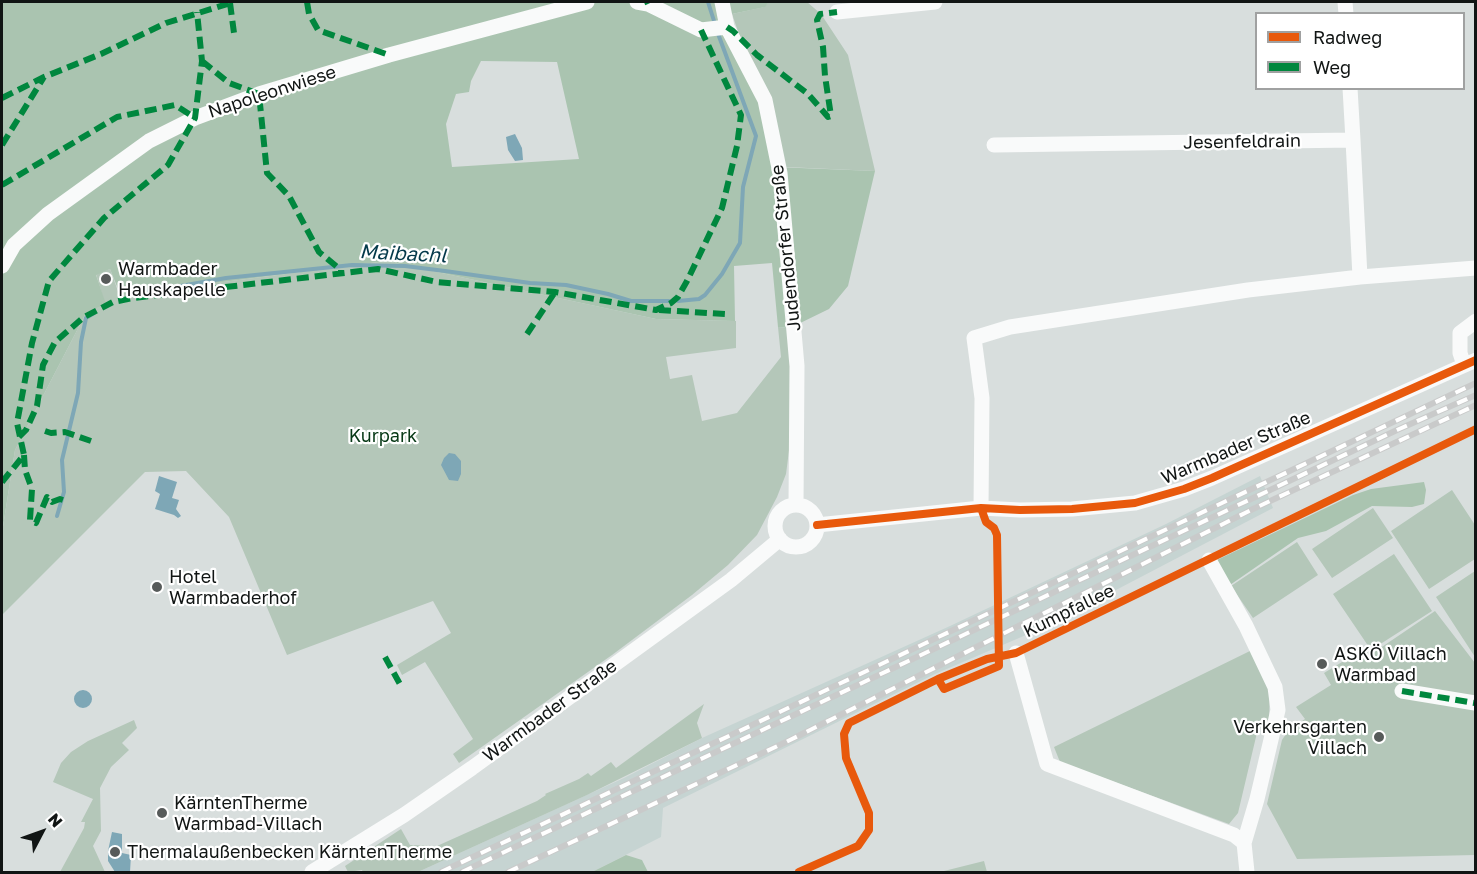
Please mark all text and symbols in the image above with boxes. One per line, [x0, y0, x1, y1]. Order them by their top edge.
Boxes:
legend [1255, 12, 1465, 90]
text: Radweg [1313, 26, 1382, 48]
text: Weg [1313, 56, 1351, 78]
street label: Napoleonwiese [205, 61, 339, 123]
street label: Jesenfeldrain [1183, 130, 1301, 154]
street label: Judendorfer Straße [767, 164, 805, 332]
water label: Maibachl [359, 240, 447, 268]
place label: Warmbader Hauskapelle [118, 258, 226, 300]
marker: Warmbader Hauskapelle [99, 272, 113, 286]
street label: Warmbader Straße [1158, 407, 1314, 489]
park label: Kurpark [349, 425, 417, 447]
place label: Hotel Warmbaderhof [169, 566, 297, 608]
marker: Hotel Warmbaderhof [150, 580, 164, 594]
street label: Kumpfallee [1020, 580, 1118, 642]
place label: ASKÖ Villach Warmbad [1334, 643, 1447, 686]
street label: Warmbader Straße [479, 655, 621, 767]
marker: ASKÖ Villach Warmbad [1315, 657, 1329, 671]
place label: Verkehrsgarten Villach [1233, 716, 1367, 758]
marker: Verkehrsgarten Villach [1372, 730, 1386, 744]
place label: KärntenTherme Warmbad-Villach [174, 792, 322, 834]
north arrow [12, 802, 72, 862]
marker: KärntenTherme Warmbad-Villach [155, 806, 169, 820]
text: N [44, 809, 67, 831]
place label: Thermalaußenbecken KärntenTherme [127, 841, 452, 863]
marker: Thermalaußenbecken KärntenTherme [108, 845, 122, 859]

